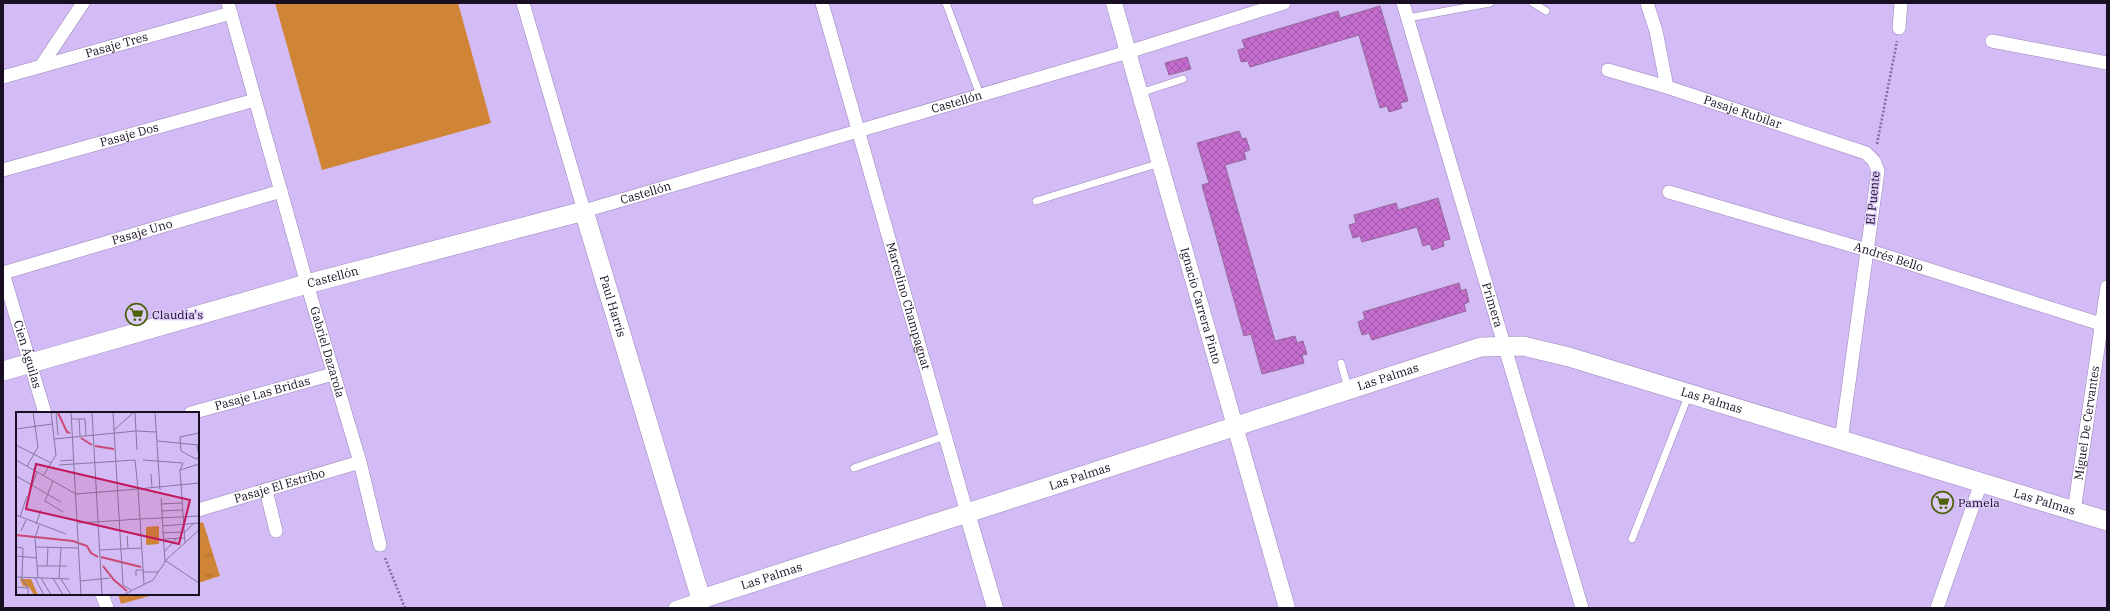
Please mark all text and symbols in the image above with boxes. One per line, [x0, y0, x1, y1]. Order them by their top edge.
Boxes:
street label: Pasaje Tres [83, 29, 150, 61]
street label: Castellón [929, 87, 984, 116]
street label: Pasaje Rubilar [1702, 92, 1784, 132]
street label: Pasaje Dos [98, 119, 160, 150]
street label: El Puente [1862, 170, 1883, 225]
street label: Castellón [618, 178, 673, 207]
street label: Pasaje Uno [110, 215, 174, 248]
street label: Andrés Bello [1852, 239, 1926, 274]
street label: Marcelino Champagnat [883, 240, 934, 371]
street label: Ignacio Carrera Pinto [1177, 246, 1225, 366]
street label: Castellón [306, 263, 360, 291]
street label: Paul Harris [597, 273, 630, 339]
street label: Primera [1479, 281, 1507, 330]
supermarket icon: Claudia's [123, 302, 149, 328]
street label: Gabriel Dazarola [307, 305, 349, 400]
place label: Claudia's [152, 307, 203, 322]
street label: Cien Águilas [11, 318, 45, 390]
street label: Las Palmas [1355, 360, 1421, 393]
street label: Miguel De Cervantes [2071, 364, 2102, 481]
street label: Pasaje Las Bridas [213, 373, 312, 413]
street label: Las Palmas [1679, 384, 1745, 416]
inset map [16, 412, 199, 595]
street label: Las Palmas [1047, 459, 1112, 493]
street label: Pasaje El Estribo [232, 465, 327, 506]
street label: Las Palmas [2012, 485, 2077, 518]
supermarket icon: Pamela [1930, 490, 1956, 516]
place label: Pamela [1958, 495, 2000, 510]
street label: Las Palmas [739, 559, 804, 593]

